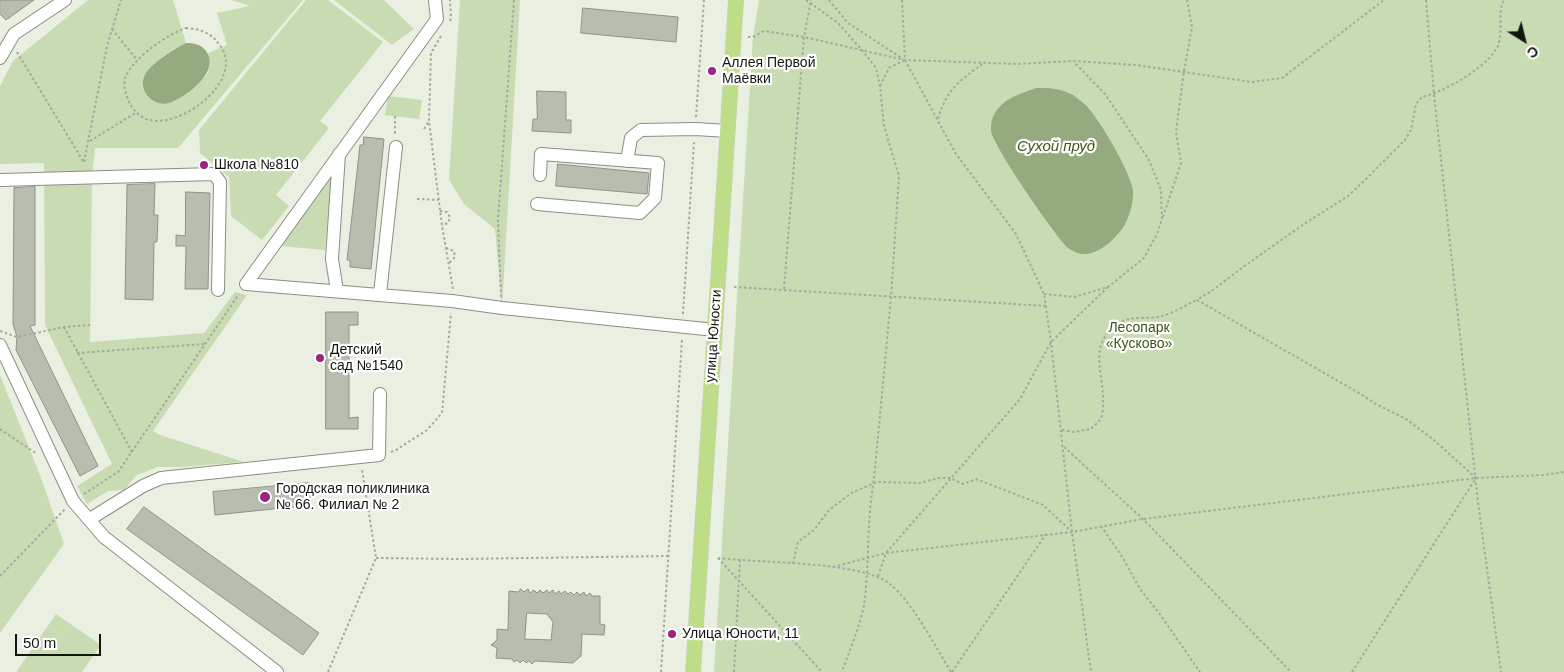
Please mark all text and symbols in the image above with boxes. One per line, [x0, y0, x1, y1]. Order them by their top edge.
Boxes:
north arrow [1499, 15, 1549, 65]
text: С [1524, 43, 1542, 62]
place label: Аллея Первой Маёвки [722, 55, 815, 88]
marker: Аллея Первой Маёвки [706, 65, 718, 77]
water label: Сухой пруд [1017, 138, 1095, 156]
place label: Школа №810 [214, 157, 299, 173]
marker: Школа №810 [198, 159, 210, 171]
street label: улица Юности [702, 289, 726, 383]
park label: Лесопарк «Кусково» [1106, 320, 1172, 352]
place label: Детский сад №1540 [330, 342, 403, 374]
marker: Детский сад №1540 [314, 352, 326, 364]
place label: Городская поликлиника № 66. Филиал № 2 [276, 481, 430, 514]
marker: Городская поликлиника № 66. Филиал № 2 [258, 490, 272, 504]
scale bar [18, 624, 104, 656]
place label: Улица Юности, 11 [682, 626, 799, 642]
marker: Улица Юности, 11 [666, 628, 678, 640]
text: 50 m [23, 634, 56, 651]

